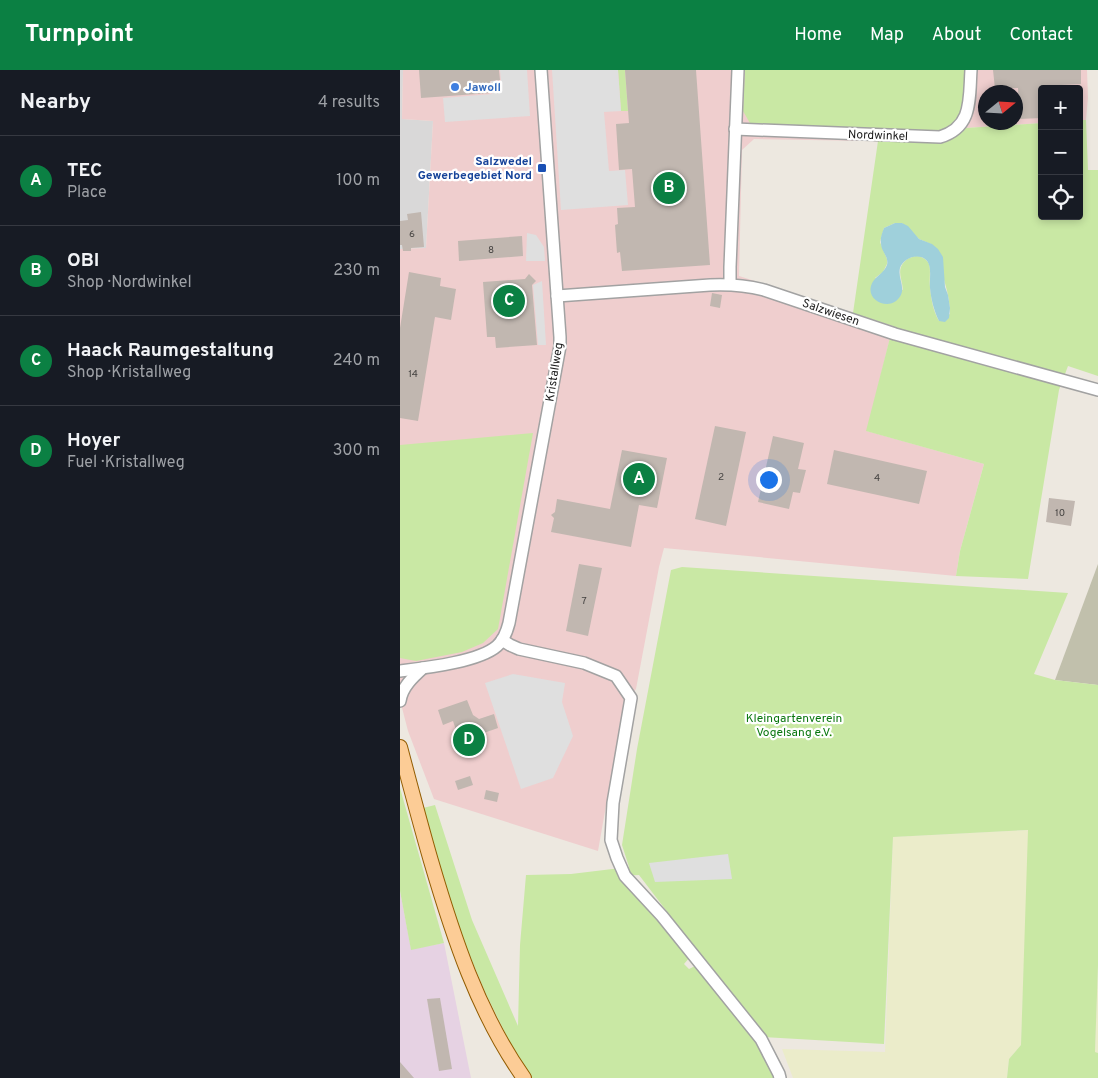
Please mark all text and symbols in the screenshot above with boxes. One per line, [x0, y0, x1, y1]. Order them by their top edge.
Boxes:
text: Turnpoint [25, 20, 134, 50]
text: Home [794, 24, 842, 47]
text: Map [870, 24, 904, 47]
text: About [932, 24, 981, 47]
text: Contact [1009, 24, 1073, 47]
place label: Jawoll [465, 80, 501, 96]
marker: Jawoll [449, 81, 461, 93]
north arrow [978, 85, 1023, 130]
map controls [1038, 85, 1083, 220]
button: + [1038, 85, 1083, 130]
text: Nearby [20, 89, 91, 116]
text: 4 results [318, 93, 380, 113]
street label: Nordwinkel [848, 127, 908, 145]
button: − [1038, 130, 1083, 175]
place label: Salzwedel Gewerbegebiet Nord [418, 154, 532, 184]
text: TEC [67, 159, 102, 183]
marker: Salzwedel Gewerbegebiet Nord [536, 162, 548, 174]
pin: B [653, 169, 685, 207]
text: A [30, 171, 42, 191]
text: 100 m [336, 171, 380, 191]
button: locate [1038, 175, 1083, 220]
text: Place [67, 183, 107, 203]
house number: 6 [409, 228, 415, 241]
house number: 8 [488, 244, 494, 257]
text: OBI [67, 249, 99, 273]
text: B [30, 261, 42, 281]
text: 230 m [333, 261, 380, 281]
text: Shop · Nordwinkel [67, 273, 192, 293]
pin: C [493, 282, 525, 320]
street label: Salzwiesen [800, 296, 861, 330]
text: Haack Raumgestaltung [67, 339, 274, 363]
street label: Kristallweg [542, 341, 568, 403]
text: C [31, 351, 41, 371]
text: 240 m [333, 351, 380, 371]
text: Shop · Kristallweg [67, 363, 191, 383]
house number: 14 [408, 368, 418, 381]
text: Hoyer [67, 429, 120, 453]
text: D [30, 441, 42, 461]
text: 300 m [333, 441, 380, 461]
text: Fuel · Kristallweg [67, 453, 185, 473]
pin: A [623, 460, 655, 498]
your location [756, 467, 782, 493]
house number: 2 [718, 471, 724, 484]
house number: 4 [874, 472, 880, 485]
house number: 10 [1055, 507, 1065, 520]
house number: 7 [581, 595, 587, 608]
park label: Kleingartenverein Vogelsang e.V. [746, 711, 842, 741]
pin: D [453, 721, 485, 759]

